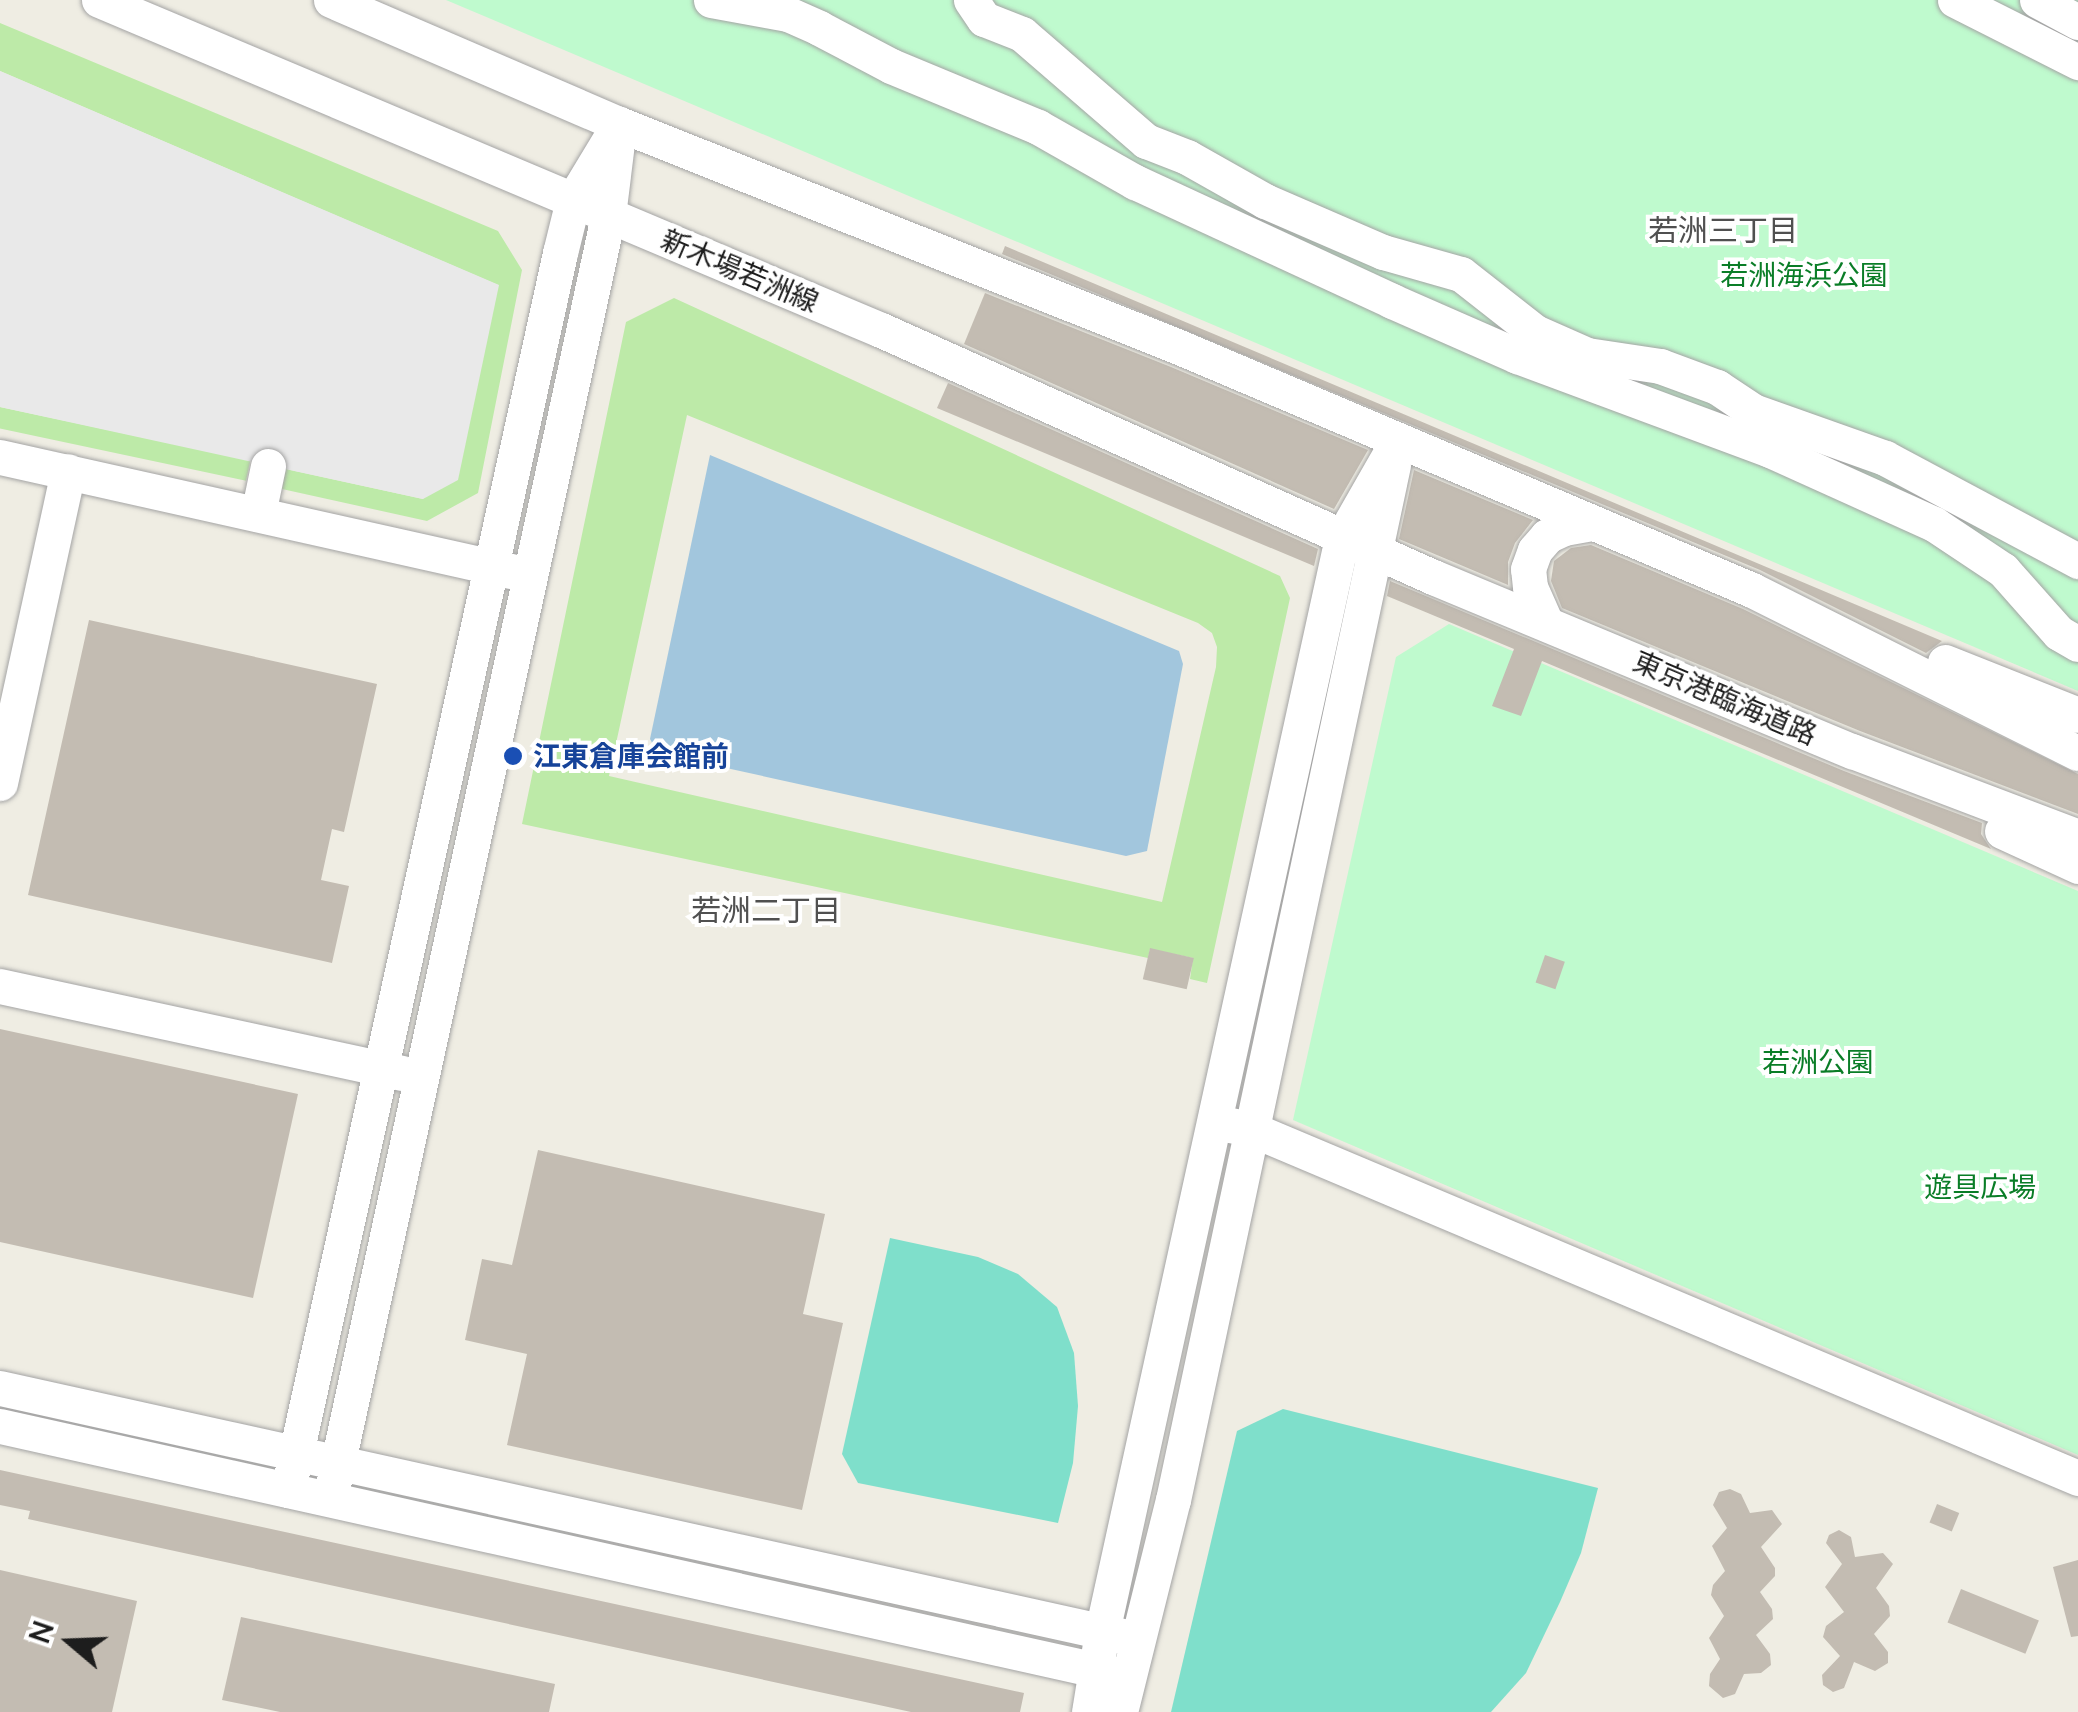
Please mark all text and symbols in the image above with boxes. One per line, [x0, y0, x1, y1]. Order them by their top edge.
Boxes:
district label: 若洲三丁目 [1648, 212, 1798, 248]
street label: 新木場若洲線 [656, 223, 824, 319]
park label: 若洲海浜公園 [1720, 258, 1888, 292]
street label: 東京港臨海道路 [1628, 644, 1822, 752]
place label: 江東倉庫会館前 [533, 739, 729, 773]
marker: 江東倉庫会館前 [502, 745, 524, 767]
district label: 若洲二丁目 [691, 892, 841, 928]
park label: 若洲公園 [1762, 1045, 1874, 1079]
park label: 遊具広場 [1924, 1170, 2036, 1204]
north arrow [20, 1592, 120, 1692]
text: N [21, 1616, 61, 1648]

